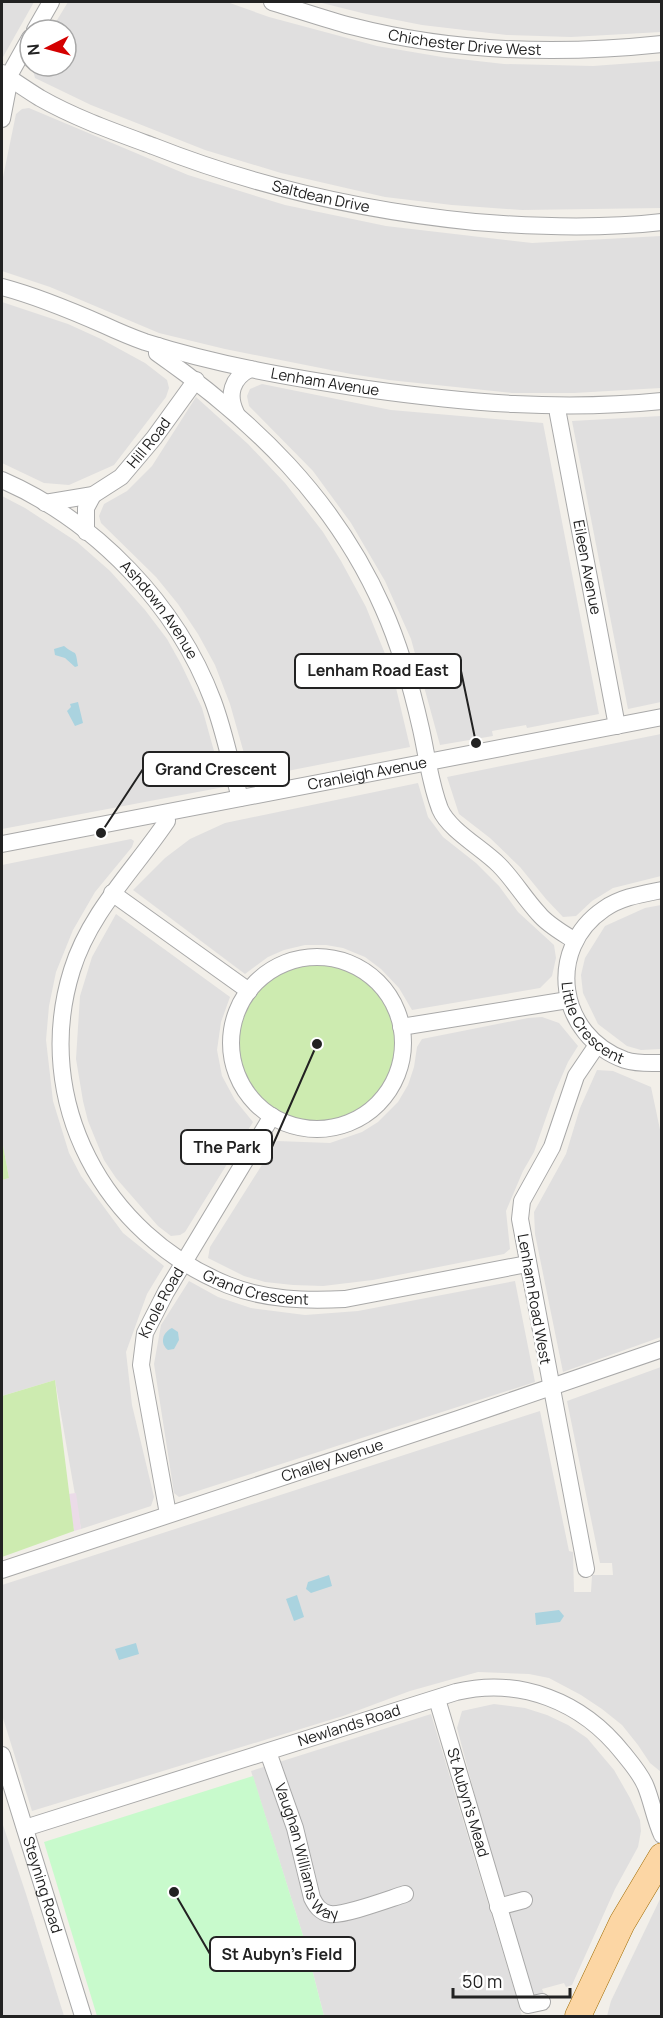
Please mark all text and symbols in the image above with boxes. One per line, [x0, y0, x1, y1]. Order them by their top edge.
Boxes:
north arrow [18, 18, 78, 78]
street label: Chichester Drive West [387, 24, 542, 60]
text: N [22, 43, 45, 56]
street label: Saltdean Drive [270, 175, 372, 217]
street label: Lenham Avenue [269, 362, 381, 401]
street label: Hill Road [122, 413, 175, 473]
street label: Eileen Avenue [568, 518, 607, 617]
street label: Ashdown Avenue [116, 556, 203, 663]
callout: Lenham Road East [295, 654, 461, 688]
text: Lenham Road East [307, 659, 449, 681]
street label: Cranleigh Avenue [306, 751, 429, 795]
callout: Grand Crescent [143, 752, 289, 786]
text: Grand Crescent [155, 758, 277, 780]
street label: Little Crescent [556, 981, 627, 1069]
callout: The Park [181, 1130, 272, 1164]
text: The Park [194, 1136, 261, 1158]
street label: Lenham Road West [513, 1232, 556, 1366]
street label: Knole Road [133, 1263, 189, 1342]
street label: Grand Crescent [199, 1264, 309, 1310]
street label: Chailey Avenue [279, 1433, 386, 1487]
street label: Newlands Road [295, 1699, 403, 1751]
street label: St Aubyn's Mead [442, 1745, 494, 1859]
street label: Vaughan Williams Way [270, 1780, 339, 1924]
street label: Steyning Road [18, 1834, 68, 1936]
callout: St Aubyn's Field [210, 1937, 355, 1971]
text: St Aubyn's Field [222, 1943, 342, 1965]
scale bar [453, 1961, 570, 1999]
text: 50 m [462, 1969, 502, 1993]

